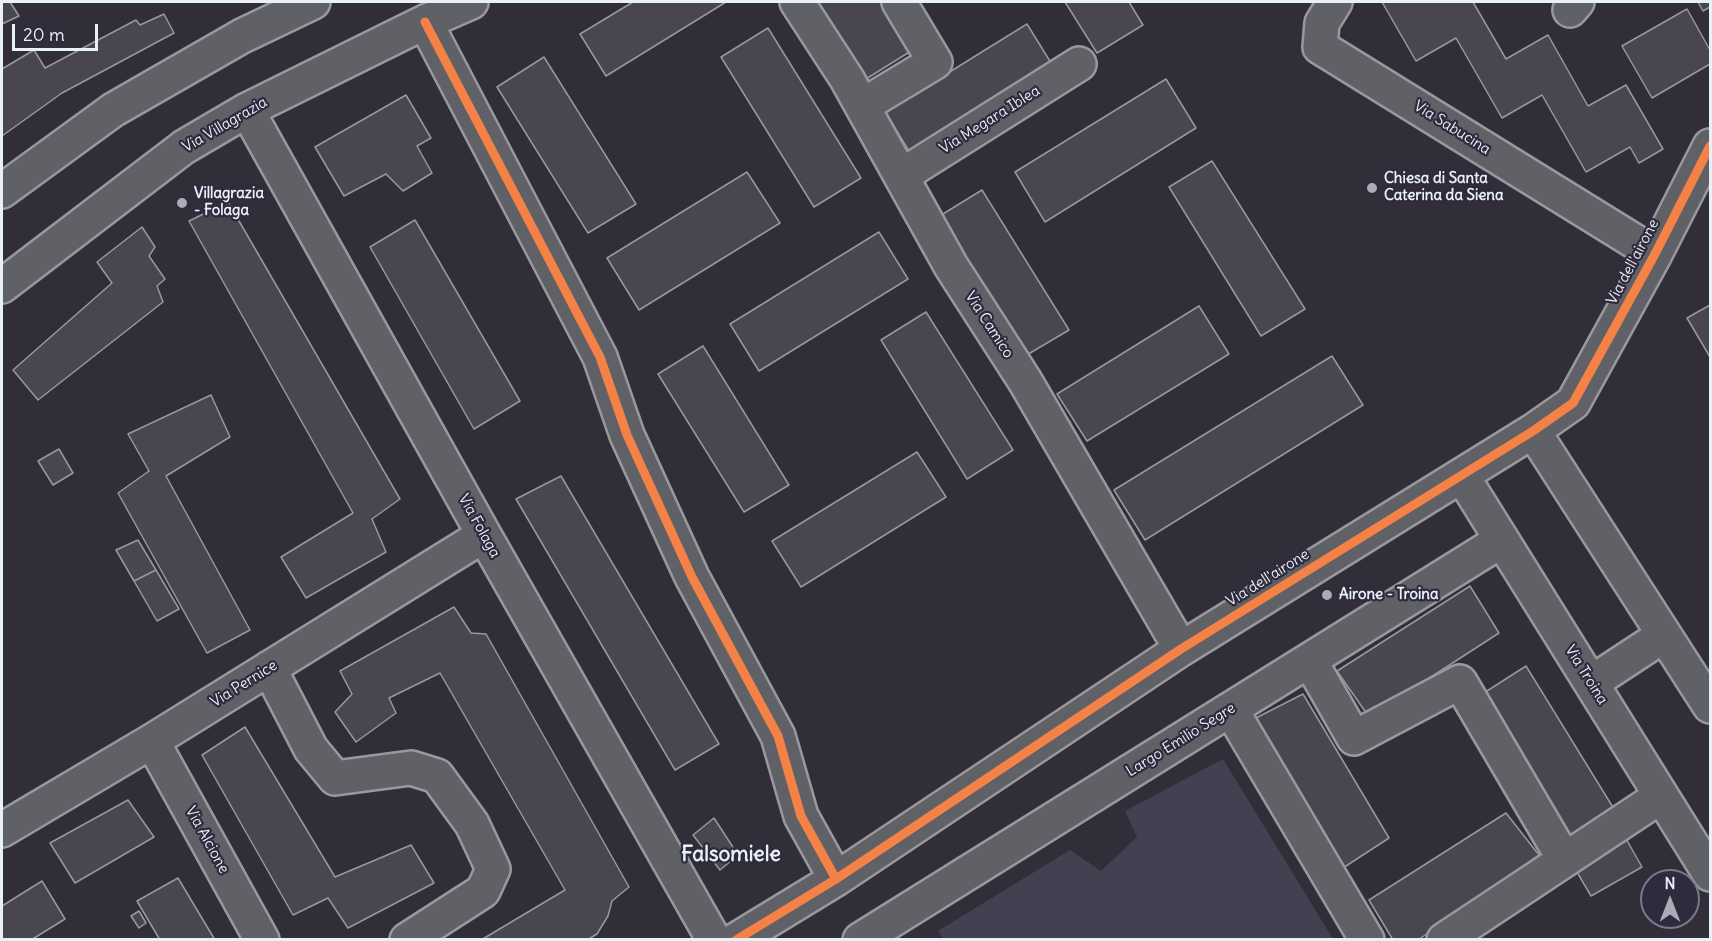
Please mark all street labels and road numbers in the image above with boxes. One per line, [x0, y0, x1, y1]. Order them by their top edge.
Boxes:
street label: Via Megara Iblea [937, 82, 1043, 158]
street label: Via Villagrazia [179, 94, 271, 156]
street label: Via Sabucina [1410, 97, 1494, 159]
street label: Via dell'airone [1603, 216, 1663, 308]
street label: Via Camico [961, 288, 1017, 362]
street label: Via Folaga [454, 491, 504, 561]
street label: Via dell'airone [1223, 545, 1313, 611]
street label: Via Troina [1561, 642, 1611, 708]
street label: Via Pernice [207, 656, 281, 712]
street label: Largo Emilio Segre [1123, 699, 1239, 781]
street label: Via Alcione [181, 803, 233, 877]

